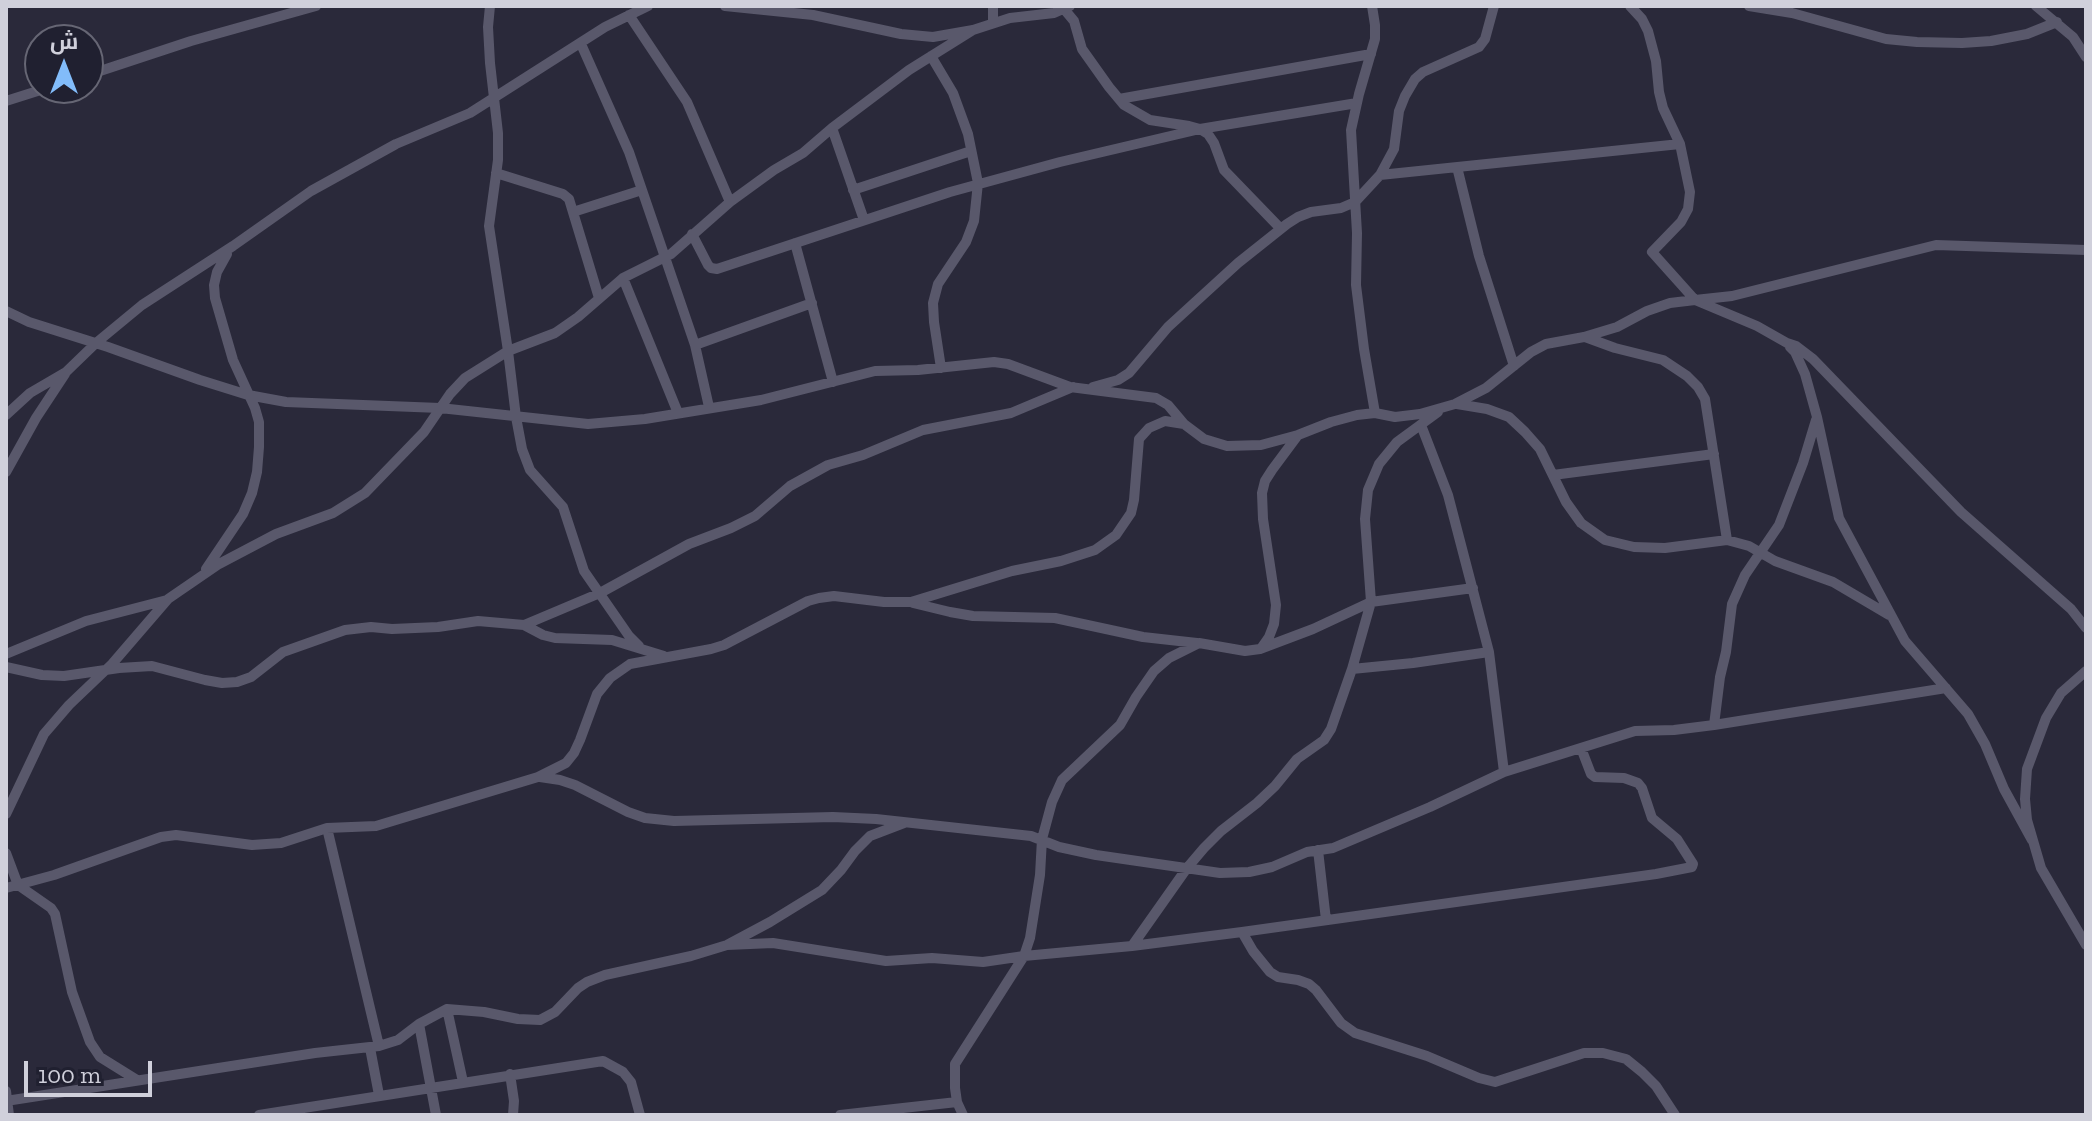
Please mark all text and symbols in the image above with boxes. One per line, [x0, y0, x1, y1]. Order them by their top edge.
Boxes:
north arrow [24, 24, 104, 104]
text: ش [50, 28, 78, 55]
scale bar [28, 1045, 156, 1095]
text: 100 m [38, 1060, 101, 1089]

